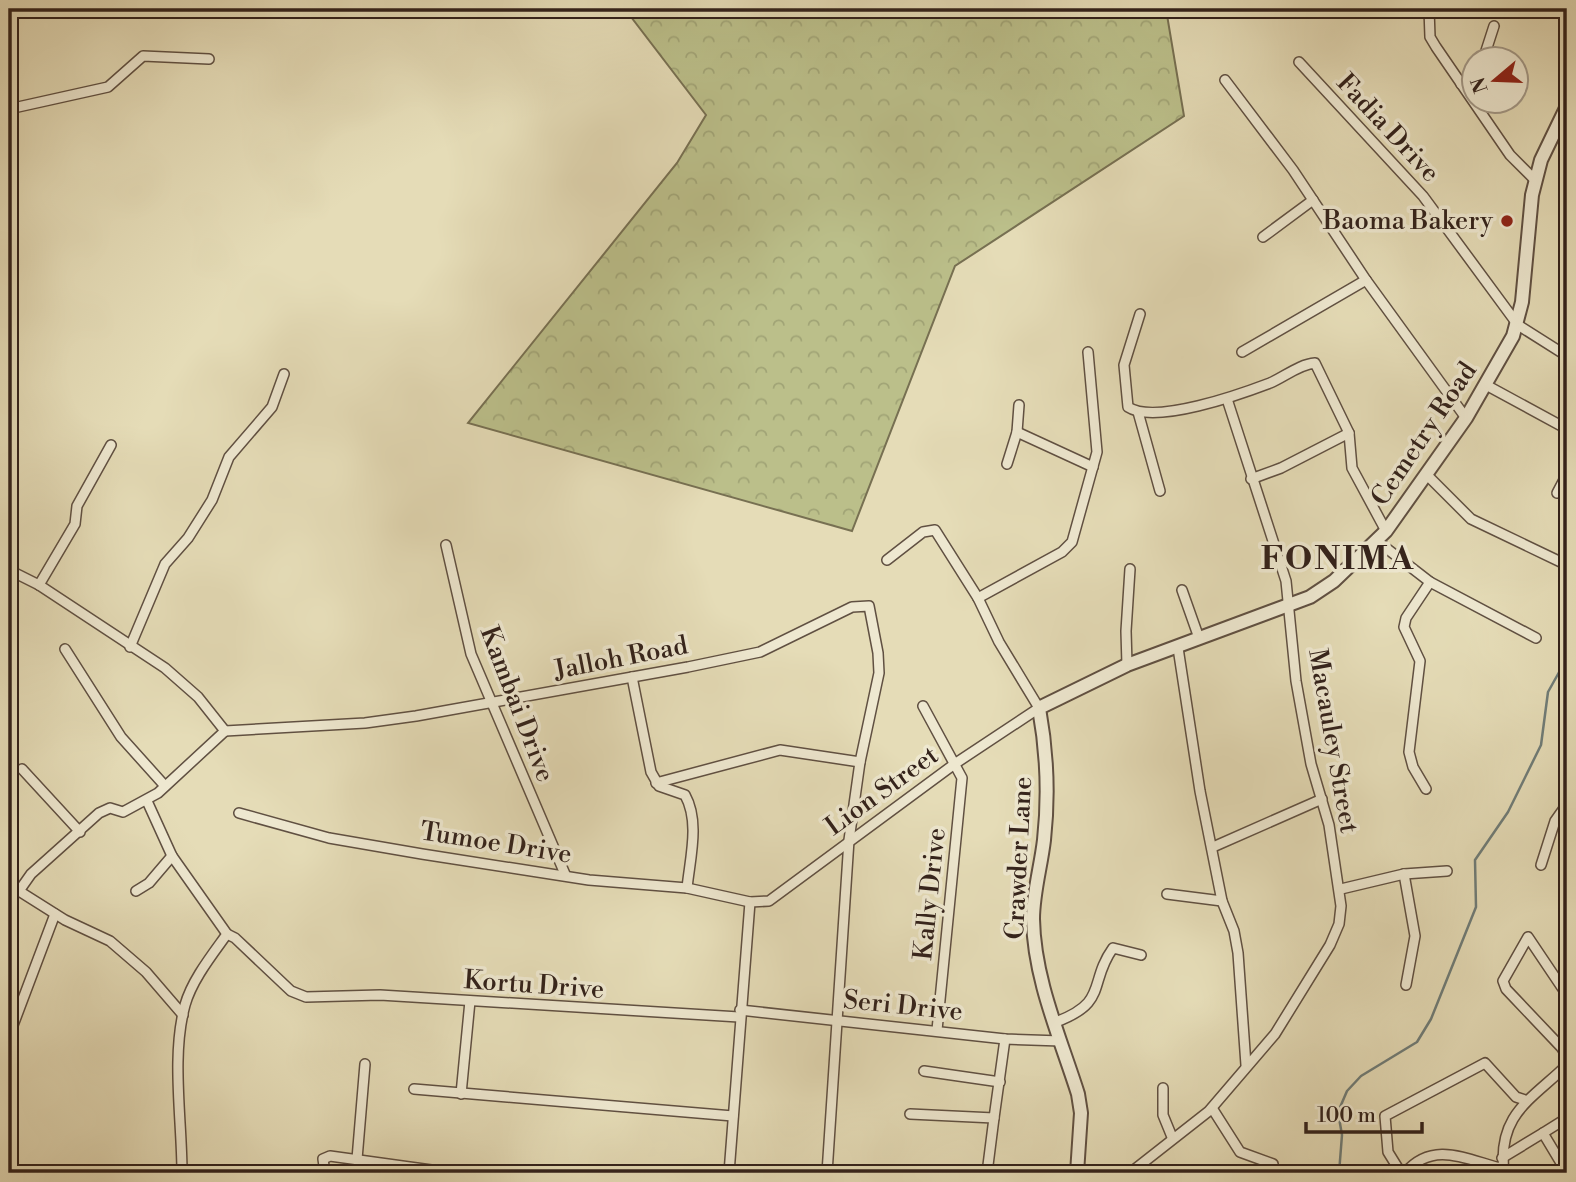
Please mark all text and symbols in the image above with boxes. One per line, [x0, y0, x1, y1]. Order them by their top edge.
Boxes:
north arrow [1460, 46, 1530, 116]
street label: Fadia Drive [1330, 67, 1446, 189]
text: N [1466, 74, 1494, 96]
place label: Baoma Bakery [1322, 205, 1493, 237]
marker: Baoma Bakery [1499, 213, 1515, 229]
street label: Cemetry Road [1364, 356, 1484, 512]
district label: FONIMA [1261, 539, 1415, 580]
street label: Kambai Drive [473, 622, 561, 786]
street label: Jalloh Road [551, 629, 691, 687]
street label: Macauley Street [1301, 646, 1365, 836]
street label: Lion Street [819, 739, 945, 843]
street label: Crawder Lane [999, 776, 1039, 940]
street label: Tumoe Drive [418, 815, 574, 871]
street label: Kally Drive [907, 826, 953, 962]
street label: Kortu Drive [463, 964, 605, 1006]
street label: Seri Drive [842, 984, 964, 1028]
scale bar [1306, 1091, 1422, 1135]
text: 100 m [1317, 1103, 1376, 1129]

